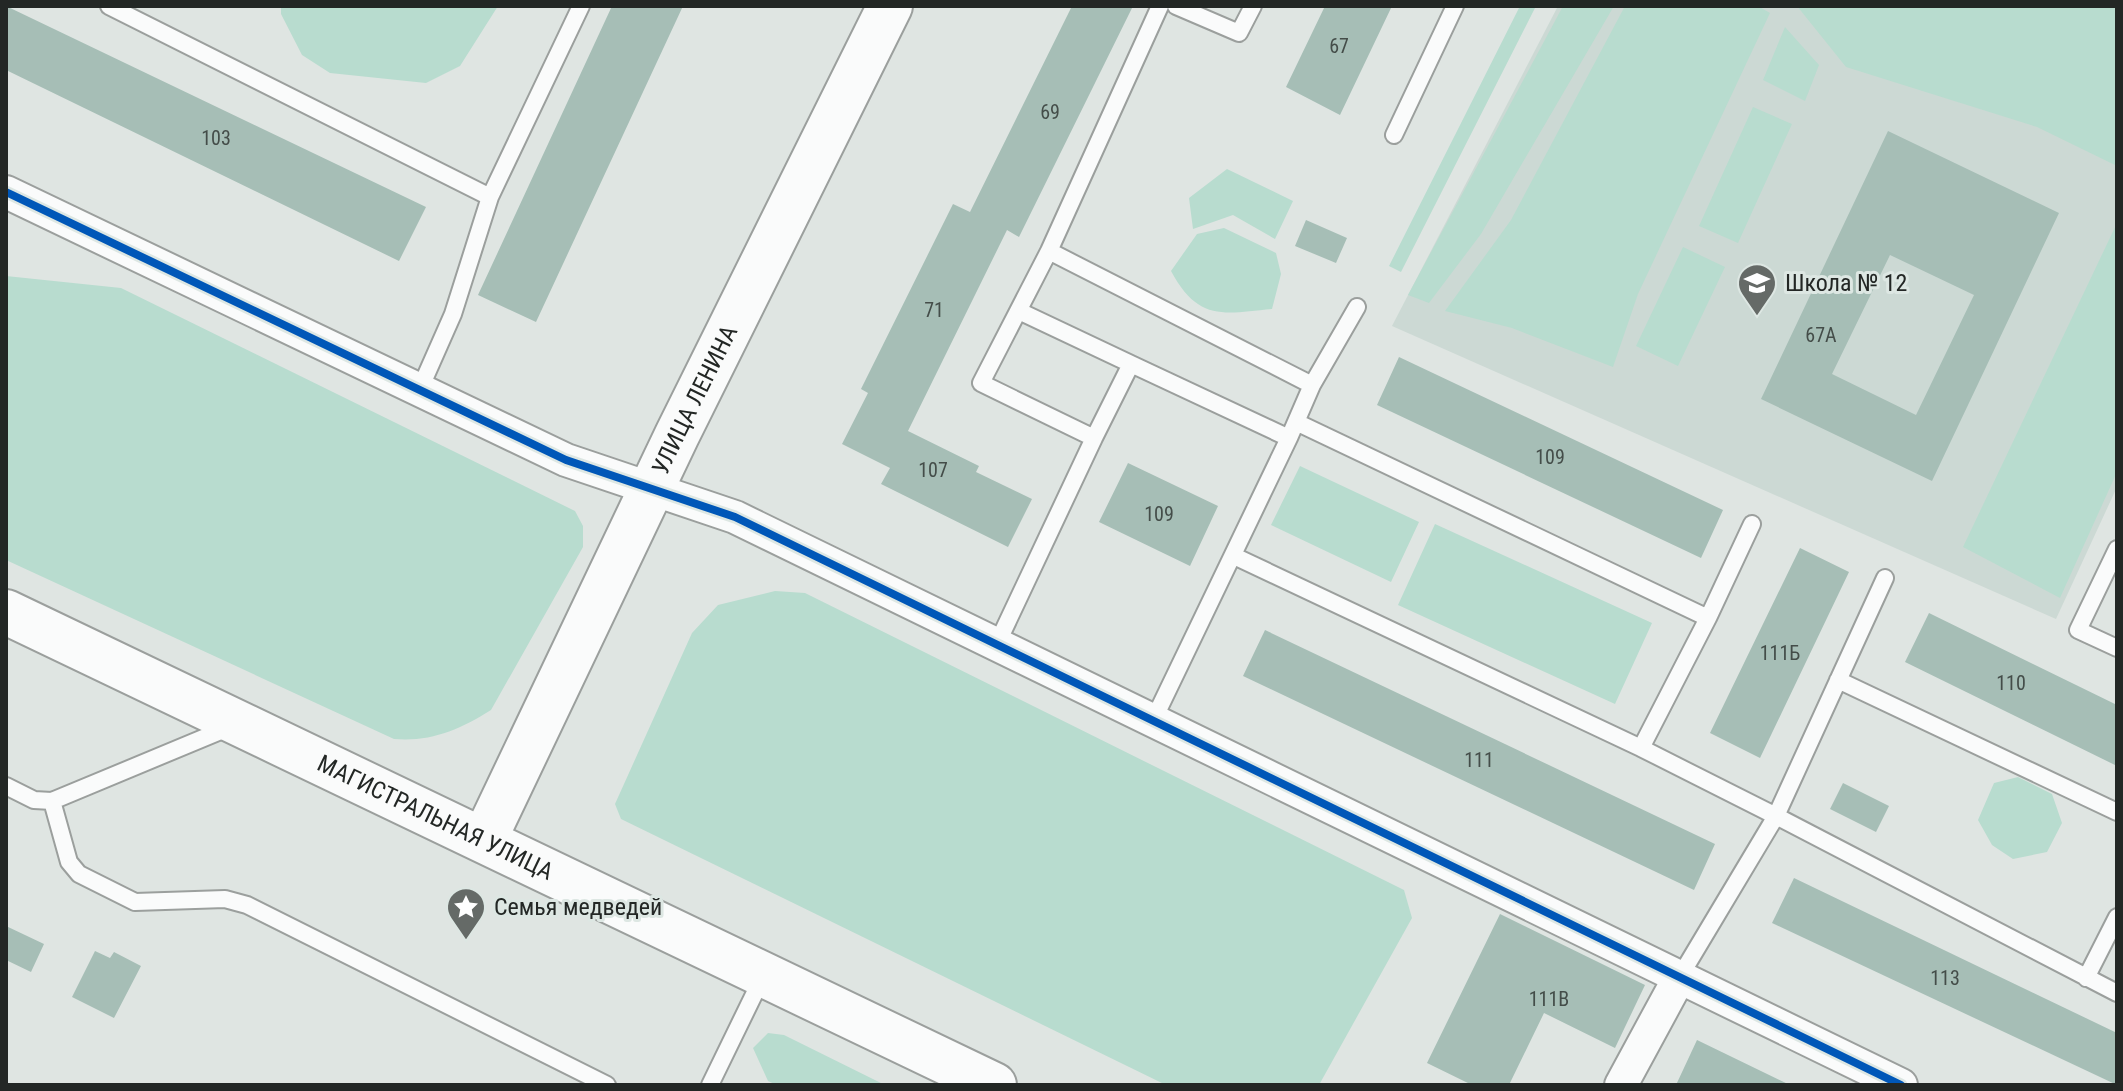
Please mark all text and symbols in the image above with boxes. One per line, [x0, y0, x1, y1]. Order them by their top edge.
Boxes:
house number: 67 [1329, 34, 1349, 58]
house number: 69 [1040, 100, 1060, 124]
house number: 103 [201, 126, 231, 150]
school or university icon: Школа № 12 [1736, 262, 1778, 317]
place label: Школа № 12 [1785, 269, 1907, 297]
house number: 71 [924, 298, 944, 322]
street label: УЛИЦА ЛЕНИНА [646, 321, 743, 479]
house number: 67А [1805, 323, 1837, 347]
house number: 109 [1535, 445, 1565, 469]
house number: 107 [918, 458, 948, 482]
house number: 109 [1144, 502, 1174, 526]
house number: 111Б [1760, 641, 1800, 665]
house number: 110 [1996, 671, 2026, 695]
house number: 111 [1464, 748, 1494, 772]
street label: МАГИСТРАЛЬНАЯ УЛИЦА [313, 749, 558, 886]
place icon: Семья медведей [445, 886, 487, 941]
place label: Семья медведей [494, 893, 662, 921]
house number: 113 [1930, 966, 1960, 990]
house number: 111В [1529, 987, 1569, 1011]

